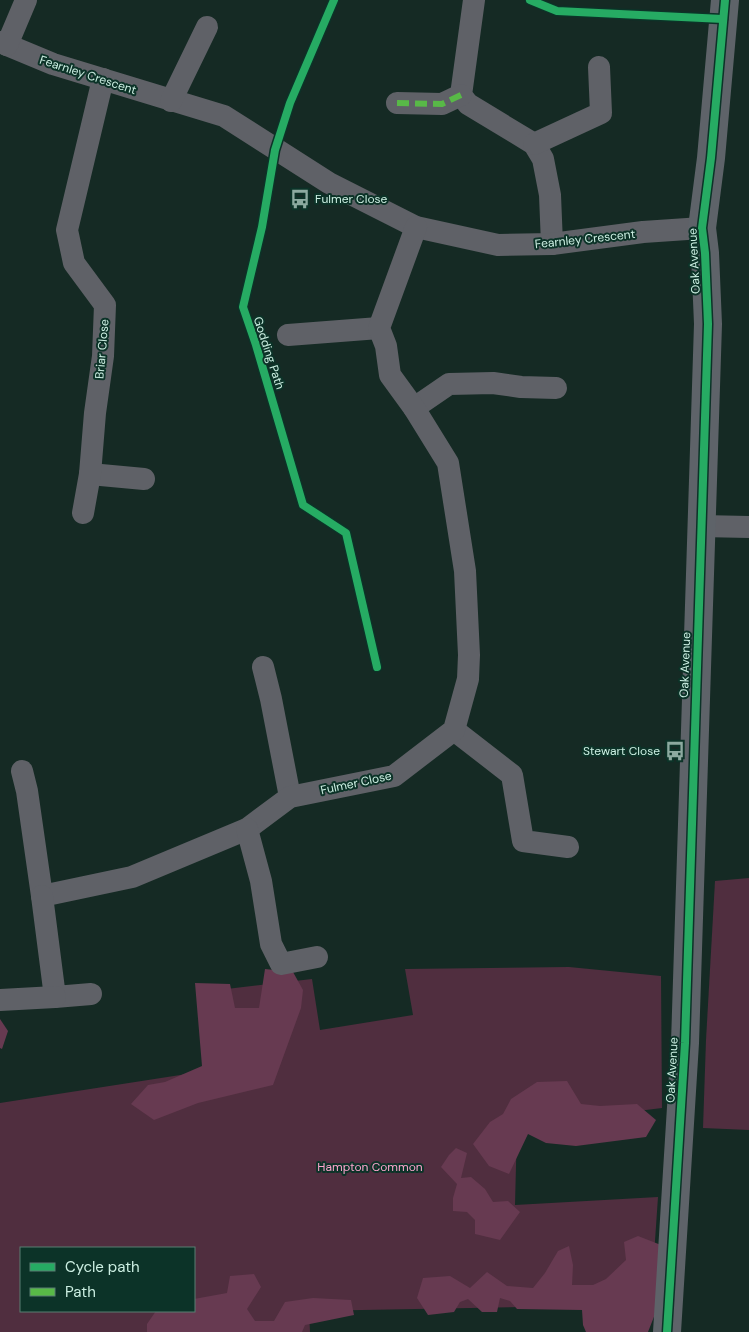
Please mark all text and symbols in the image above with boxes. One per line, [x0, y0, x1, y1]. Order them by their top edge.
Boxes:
street label: Fearnley Crescent [38, 52, 139, 98]
bus stop icon: Fulmer Close [289, 188, 311, 210]
place label: Fulmer Close [315, 191, 388, 207]
street label: Fearnley Crescent [534, 226, 636, 252]
street label: Oak Avenue [684, 228, 704, 294]
street label: Godding Path [250, 315, 288, 391]
street label: Briar Close [91, 318, 113, 380]
street label: Oak Avenue [676, 632, 694, 698]
bus stop icon: Stewart Close [664, 740, 686, 762]
place label: Stewart Close [583, 743, 660, 759]
street label: Fulmer Close [319, 768, 393, 798]
street label: Oak Avenue [662, 1037, 682, 1103]
park label: Hampton Common [317, 1159, 423, 1175]
legend [20, 1247, 195, 1312]
text: Cycle path [65, 1257, 140, 1277]
text: Path [65, 1282, 96, 1302]

